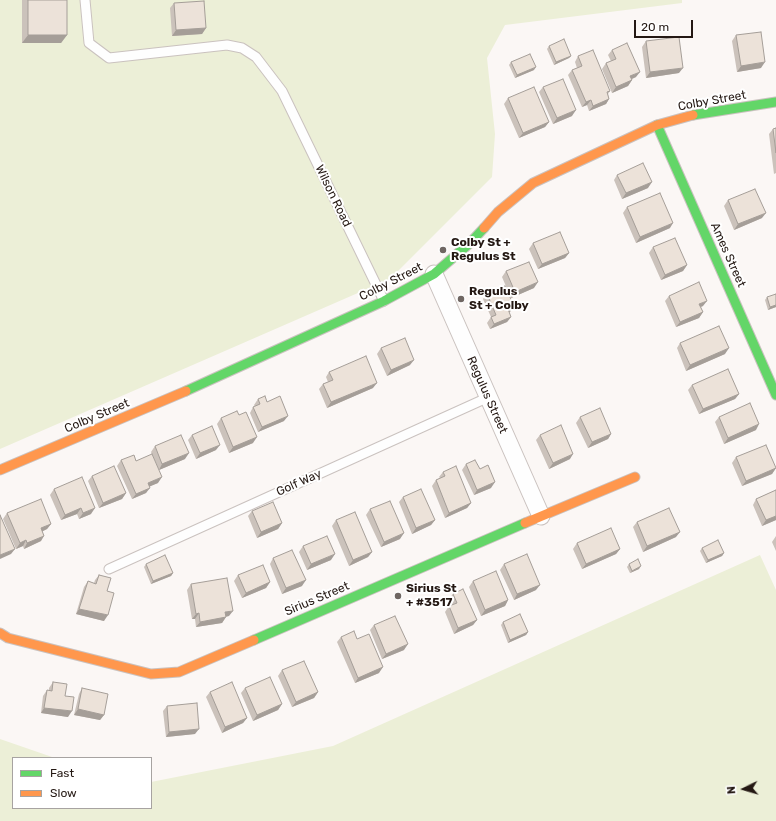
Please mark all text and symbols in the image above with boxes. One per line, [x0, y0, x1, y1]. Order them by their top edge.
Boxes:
scale bar [636, 12, 695, 38]
text: 20 m [641, 20, 669, 34]
street label: Colby Street [677, 88, 747, 114]
street label: Wilson Road [312, 163, 354, 229]
street label: Ames Street [707, 220, 749, 290]
place label: Colby St + Regulus St [451, 236, 516, 264]
marker: Colby St + Regulus St [438, 245, 448, 255]
street label: Colby Street [357, 260, 425, 304]
place label: Regulus St + Colby [469, 285, 529, 313]
marker: Regulus St + Colby [456, 294, 466, 304]
street label: Regulus Street [464, 354, 510, 436]
street label: Colby Street [62, 396, 132, 436]
street label: Golf Way [274, 467, 324, 499]
street label: Sirius Street [283, 579, 351, 619]
place label: Sirius St + #3517 [406, 582, 457, 610]
marker: Sirius St + #3517 [393, 591, 403, 601]
legend [12, 757, 152, 809]
text: Fast [50, 766, 74, 780]
north arrow [724, 769, 764, 809]
text: Slow [50, 786, 77, 800]
text: N [725, 786, 738, 795]

